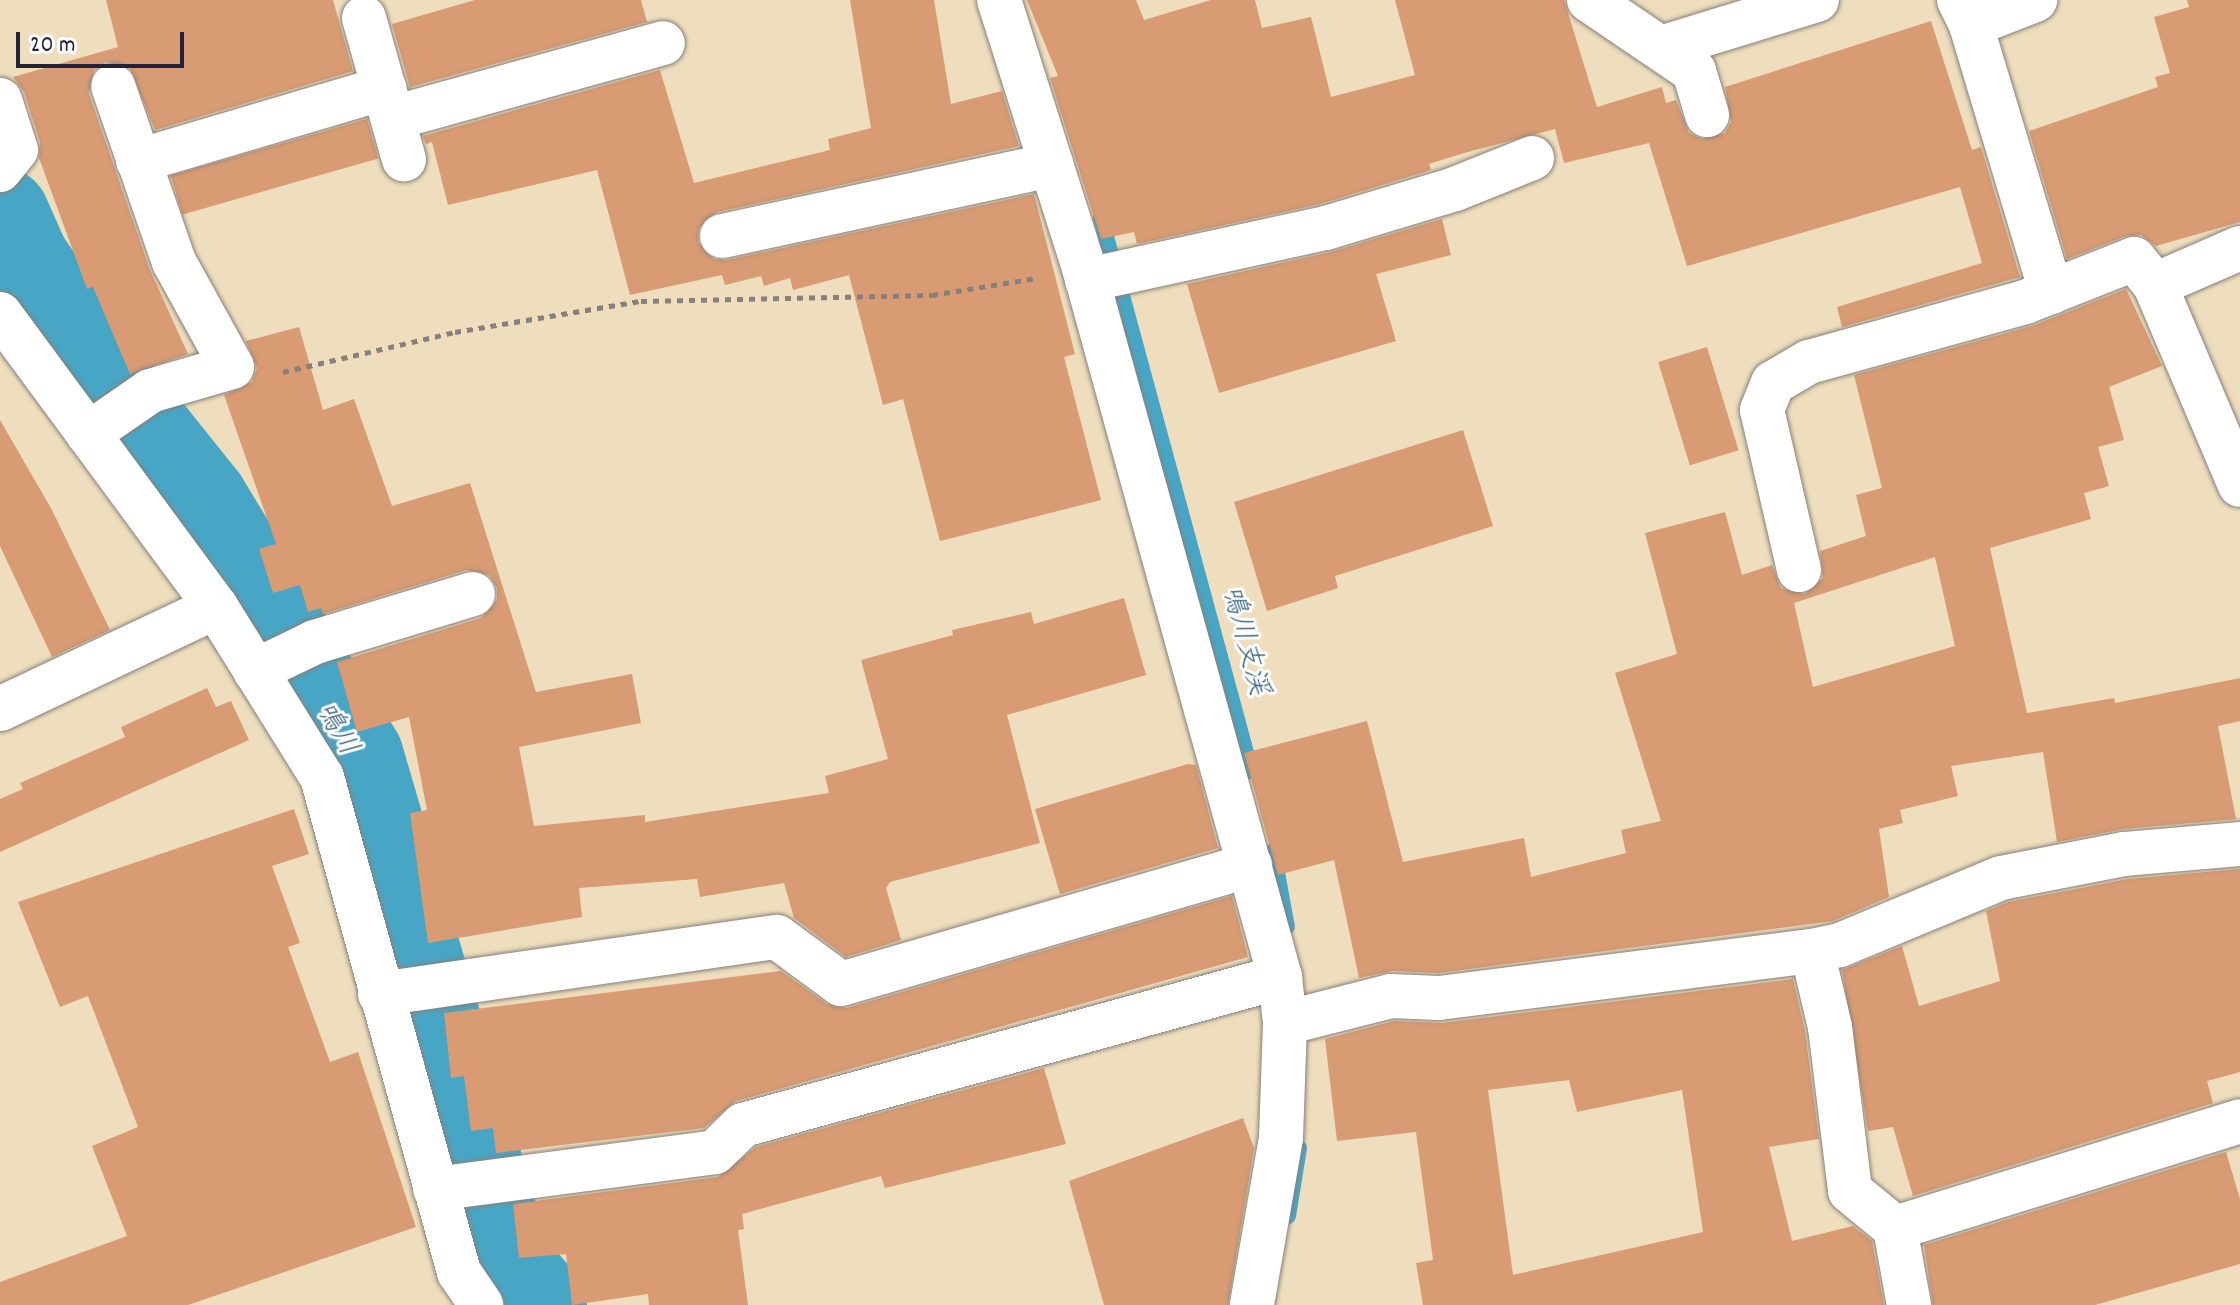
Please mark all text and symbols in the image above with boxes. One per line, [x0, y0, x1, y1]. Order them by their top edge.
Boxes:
scale bar [20, 16, 188, 66]
text: 20 m [30, 29, 76, 63]
water label: 鳴川支渓 [1212, 583, 1274, 699]
water label: 鳴川 [306, 697, 364, 763]

